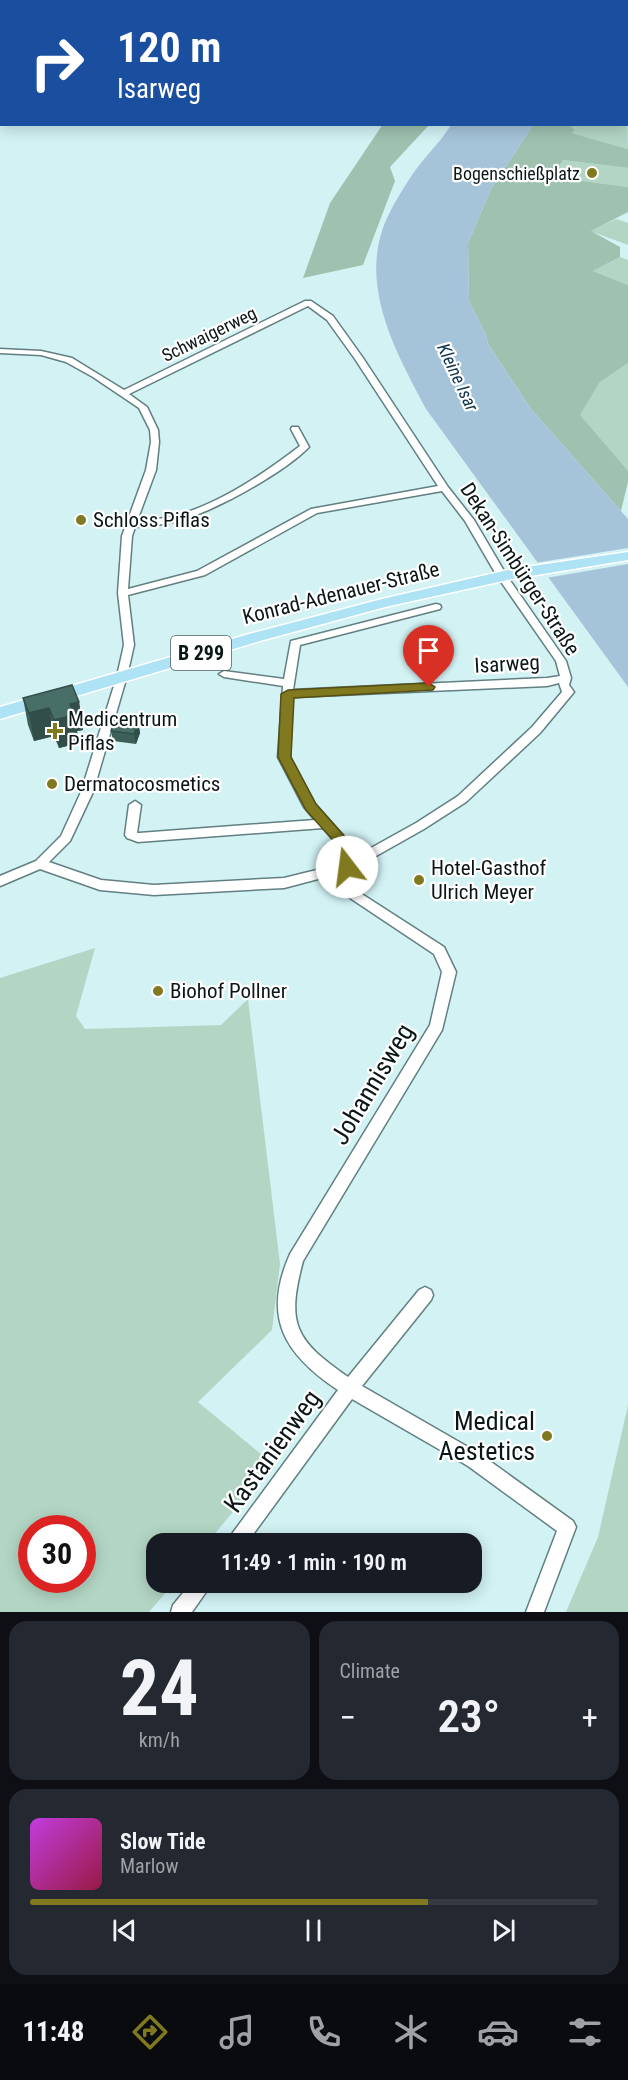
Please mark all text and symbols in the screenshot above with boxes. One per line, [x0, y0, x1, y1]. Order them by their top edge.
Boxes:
text: 120 m [117, 23, 222, 72]
icon: right [18, 24, 96, 102]
text: Isarweg [117, 73, 201, 105]
place label: Bogenschießplatz [453, 163, 580, 184]
marker: Bogenschießplatz [585, 166, 599, 180]
street label: Schwaigerweg [158, 302, 260, 366]
water label: Kleine Isar [433, 340, 483, 415]
street label: Dekan-Simbürger-Straße [455, 478, 585, 660]
place label: Schloss Piflas [93, 508, 210, 532]
marker: Schloss Piflas [74, 513, 88, 527]
street label: Konrad-Adenauer-Straße [240, 557, 442, 629]
pin [403, 625, 454, 687]
icon: arrive [412, 634, 445, 667]
road number: B 299 [171, 636, 231, 670]
street label: Isarweg [474, 650, 540, 678]
place label: Medicentrum Piflas [68, 707, 177, 755]
marker: Medicentrum Piflas [46, 722, 64, 740]
place label: Dermatocosmetics [64, 772, 220, 796]
marker: Dermatocosmetics [45, 777, 59, 791]
position arrow [315, 835, 379, 899]
place label: Hotel-Gasthof Ulrich Meyer [431, 856, 547, 904]
marker: Hotel-Gasthof Ulrich Meyer [412, 873, 426, 887]
place label: Biohof Pollner [170, 979, 287, 1003]
marker: Biohof Pollner [151, 984, 165, 998]
street label: Johannisweg [324, 1018, 420, 1150]
street label: Kastanienweg [218, 1384, 326, 1518]
place label: Medical Aestetics [439, 1406, 535, 1466]
marker: Medical Aestetics [540, 1429, 554, 1443]
speed limit sign: 30 [18, 1515, 96, 1593]
text: 11:49 · 1 min · 190 m [221, 1550, 407, 1575]
text: 24 [120, 1643, 199, 1734]
text: Climate [340, 1659, 400, 1683]
text: 23° [437, 1690, 500, 1743]
text: − [340, 1698, 356, 1737]
text: + [582, 1698, 598, 1737]
text: km/h [139, 1728, 180, 1752]
text: Slow Tide [120, 1829, 206, 1854]
text: Marlow [120, 1854, 178, 1878]
icon: previous [108, 1914, 141, 1947]
icon: pause [297, 1914, 330, 1947]
icon: next [487, 1914, 520, 1947]
icon: directions [129, 2011, 171, 2053]
icon: music [216, 2011, 258, 2053]
icon: phone [303, 2011, 345, 2053]
icon: climate [390, 2011, 432, 2053]
icon: car [477, 2011, 519, 2053]
icon: filters [564, 2011, 606, 2053]
text: 11:48 [22, 2016, 84, 2048]

